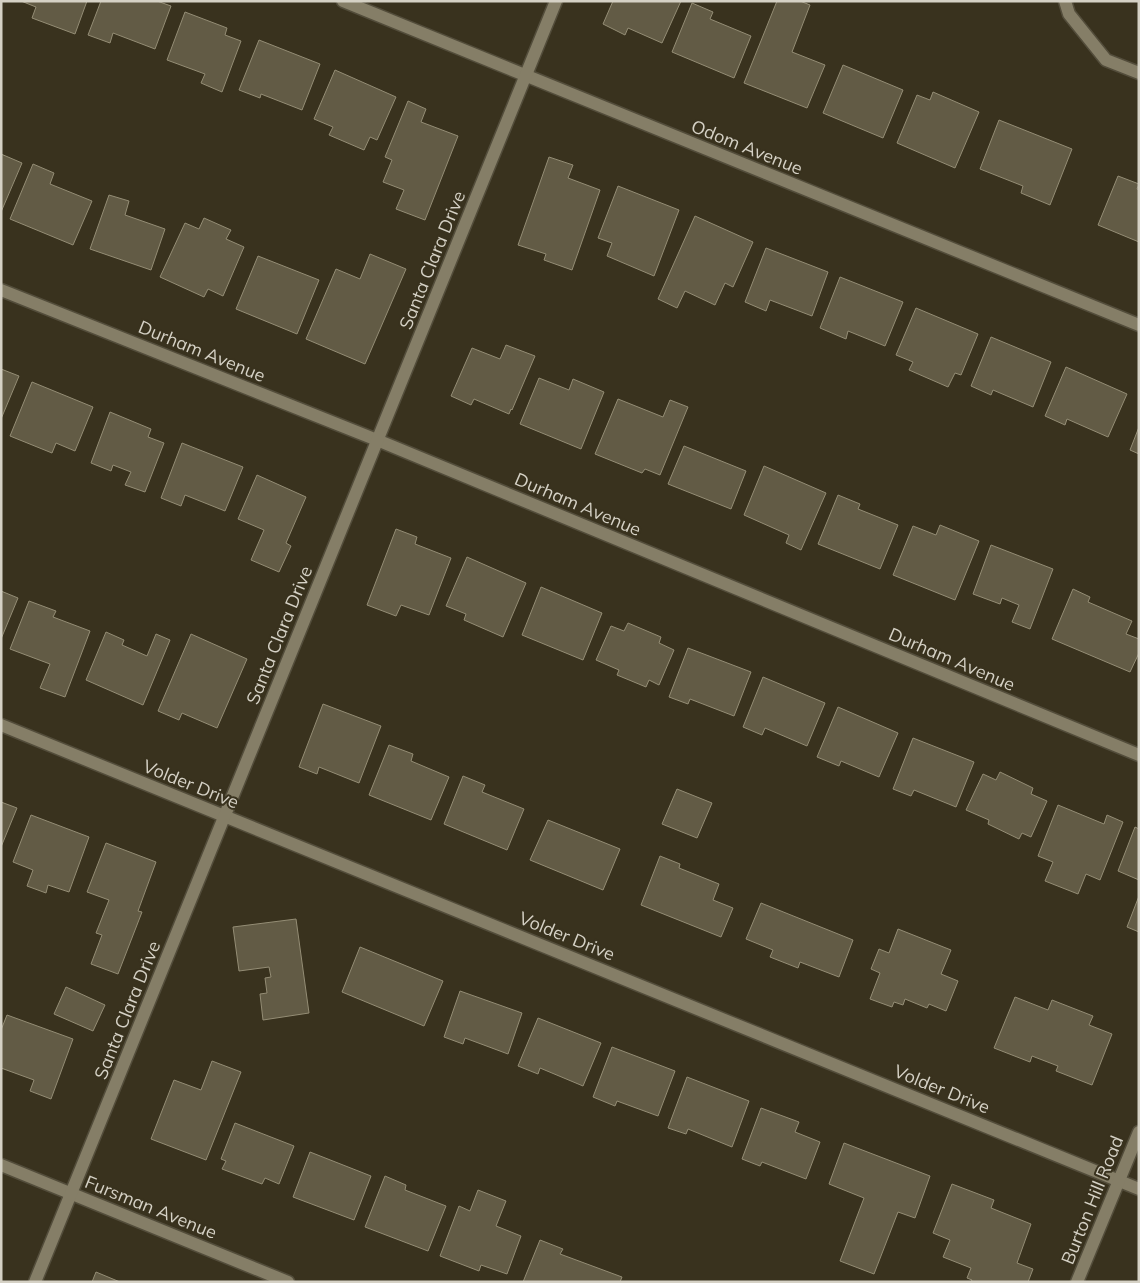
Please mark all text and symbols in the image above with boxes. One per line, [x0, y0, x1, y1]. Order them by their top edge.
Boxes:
street label: Odom Avenue [688, 114, 806, 180]
street label: Santa Clara Drive [394, 187, 470, 333]
street label: Durham Avenue [135, 315, 269, 387]
street label: Durham Avenue [511, 467, 645, 541]
street label: Santa Clara Drive [241, 562, 317, 708]
street label: Durham Avenue [885, 622, 1019, 696]
street label: Volder Drive [140, 754, 242, 814]
street label: Volder Drive [516, 906, 618, 966]
street label: Santa Clara Drive [89, 937, 165, 1083]
street label: Volder Drive [891, 1059, 993, 1119]
street label: Burton Hill Road [1056, 1132, 1128, 1268]
street label: Fursman Avenue [82, 1170, 220, 1244]

